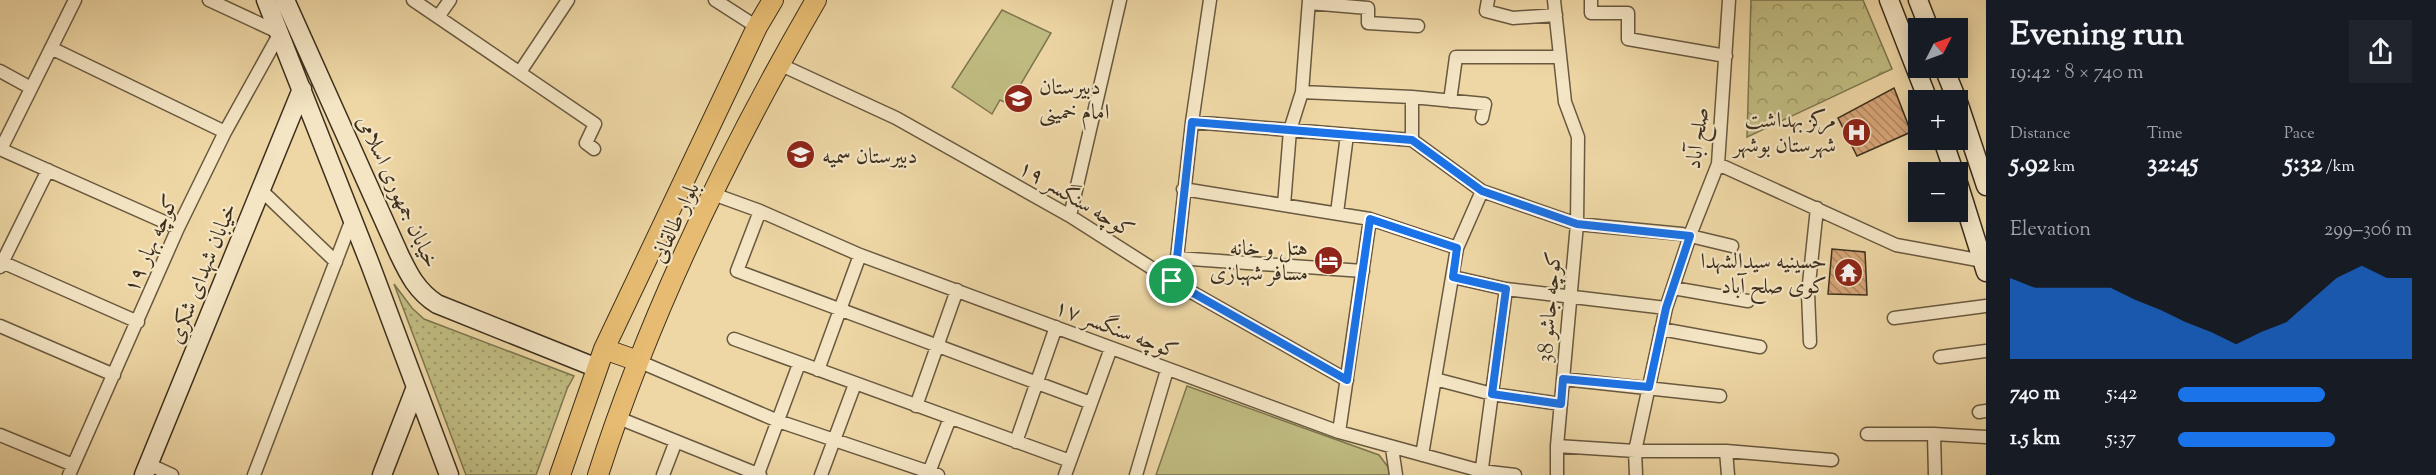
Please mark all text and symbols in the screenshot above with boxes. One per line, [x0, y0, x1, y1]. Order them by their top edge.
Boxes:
text: Evening run [2010, 12, 2184, 60]
north arrow [1908, 18, 1968, 78]
map controls [1908, 18, 1968, 222]
button: share [2349, 20, 2412, 83]
text: 19:42 · 8 × 740 m [2010, 59, 2144, 88]
place label: دبیرستان امام خمینی [1039, 73, 1109, 131]
school or university icon: دبیرستان امام خمینی [1002, 83, 1034, 115]
button: + [1908, 90, 1968, 150]
street label: صلح آباد [1679, 105, 1720, 172]
place label: مرکز بهداشت شهرستان بوشهر [1732, 106, 1836, 163]
street label: خیابان جمهوری اسلامی [347, 111, 446, 274]
hospital icon: مرکز بهداشت شهرستان بوشهر [1841, 116, 1873, 148]
text: Distance [2010, 123, 2070, 146]
text: Time [2147, 123, 2183, 146]
text: Pace [2284, 123, 2315, 146]
school or university icon: دبیرستان سمیه [785, 139, 817, 171]
place label: دبیرستان سمیه [822, 142, 917, 174]
text: 5.92 [2010, 146, 2050, 183]
text: 32:45 [2147, 146, 2198, 183]
text: 5:32 [2284, 146, 2322, 183]
street label: کوچه سنگسر ۱۹ [1011, 153, 1140, 248]
text: km [2050, 156, 2075, 179]
text: /km [2322, 156, 2355, 179]
button: − [1908, 162, 1968, 222]
street label: بلوار طالقانی [644, 178, 709, 269]
street label: کوچه بهار ۱۹ [117, 190, 189, 298]
street label: خیابان شهدای شکری [161, 199, 247, 349]
text: Elevation [2010, 216, 2091, 245]
text: 299–306 m [2324, 216, 2412, 245]
place label: هتل و خانه مسافر شهبازی [1210, 234, 1308, 291]
hotel icon: هتل و خانه مسافر شهبازی [1313, 244, 1345, 276]
place label: حسینیه سیدالشهدا کوی صلح آباد [1700, 247, 1827, 305]
street label: کوچه جاشو 38 [1530, 250, 1572, 364]
pin [1146, 255, 1197, 306]
temple icon: حسینیه سیدالشهدا کوی صلح آباد [1832, 257, 1864, 289]
icon: arrive [1155, 264, 1188, 297]
street label: کوچه سنگسر ۱۷ [1049, 293, 1182, 369]
text: 740 m [2010, 380, 2060, 409]
text: 5:42 [2106, 380, 2137, 409]
text: 1.5 km [2010, 425, 2060, 454]
text: 5:37 [2106, 425, 2136, 454]

